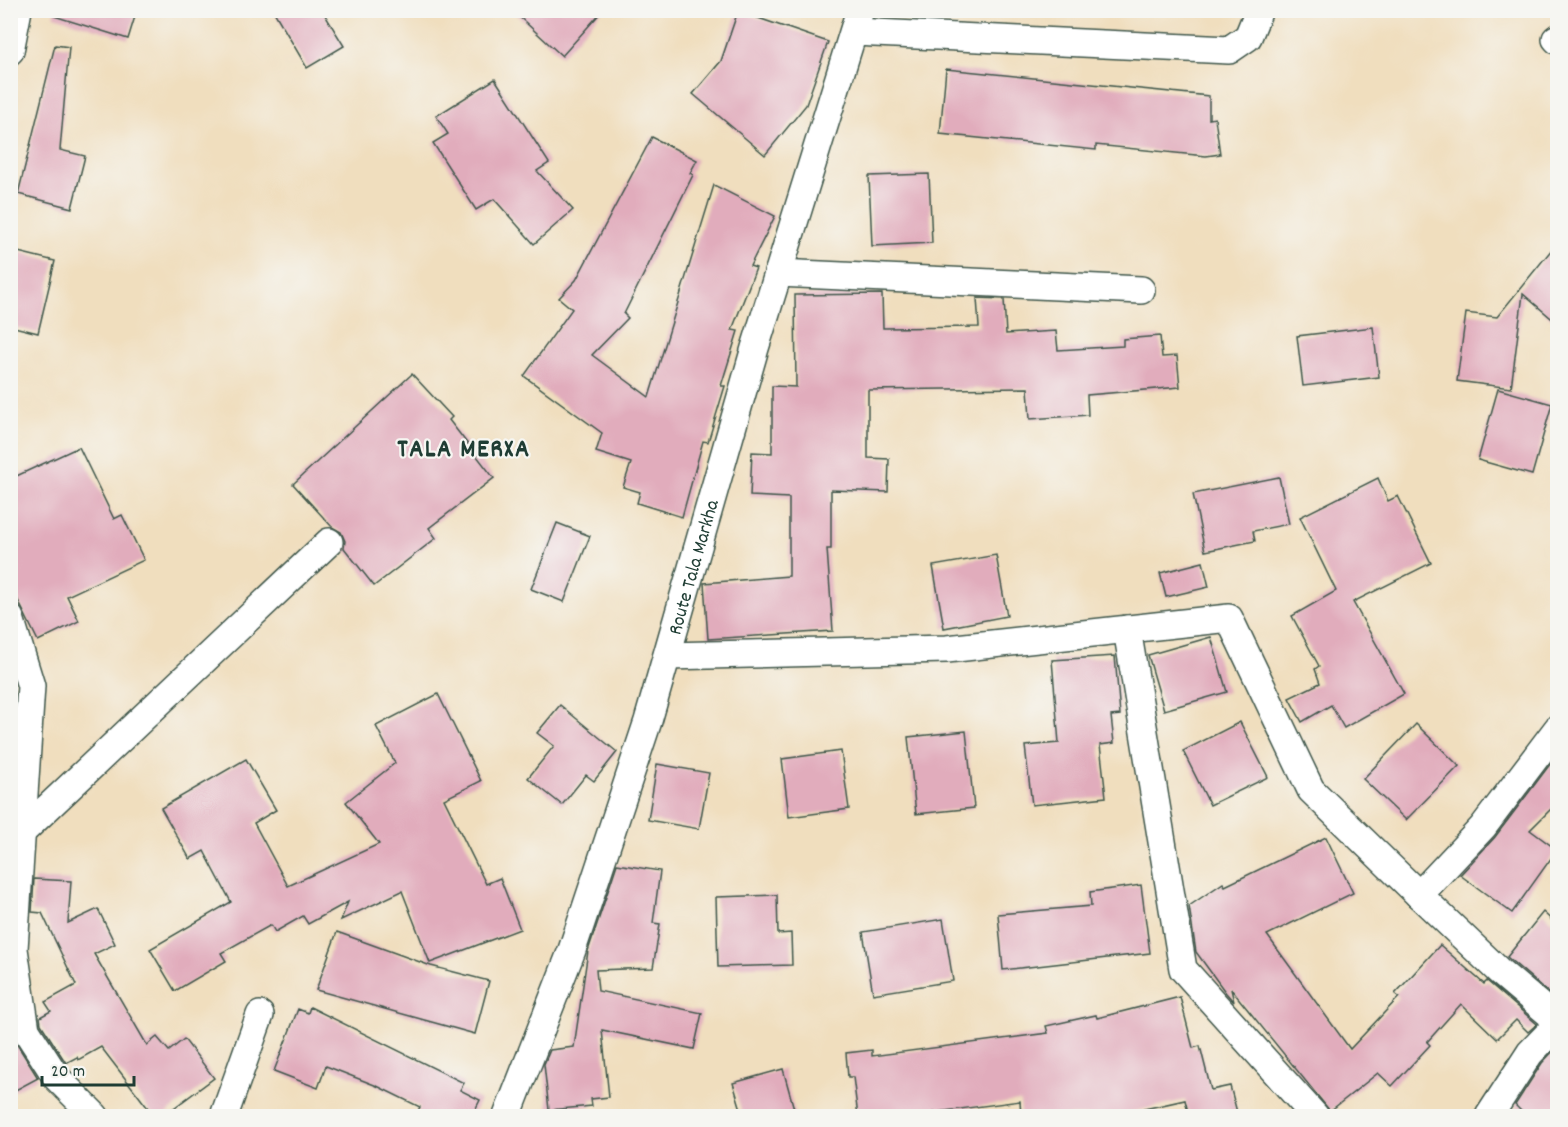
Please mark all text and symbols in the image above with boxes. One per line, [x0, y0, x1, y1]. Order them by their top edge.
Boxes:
district label: TALA MERXA [397, 432, 531, 469]
street label: Route Tala Markha [662, 496, 728, 639]
scale bar [42, 1049, 134, 1087]
text: 20 m [51, 1060, 85, 1085]

